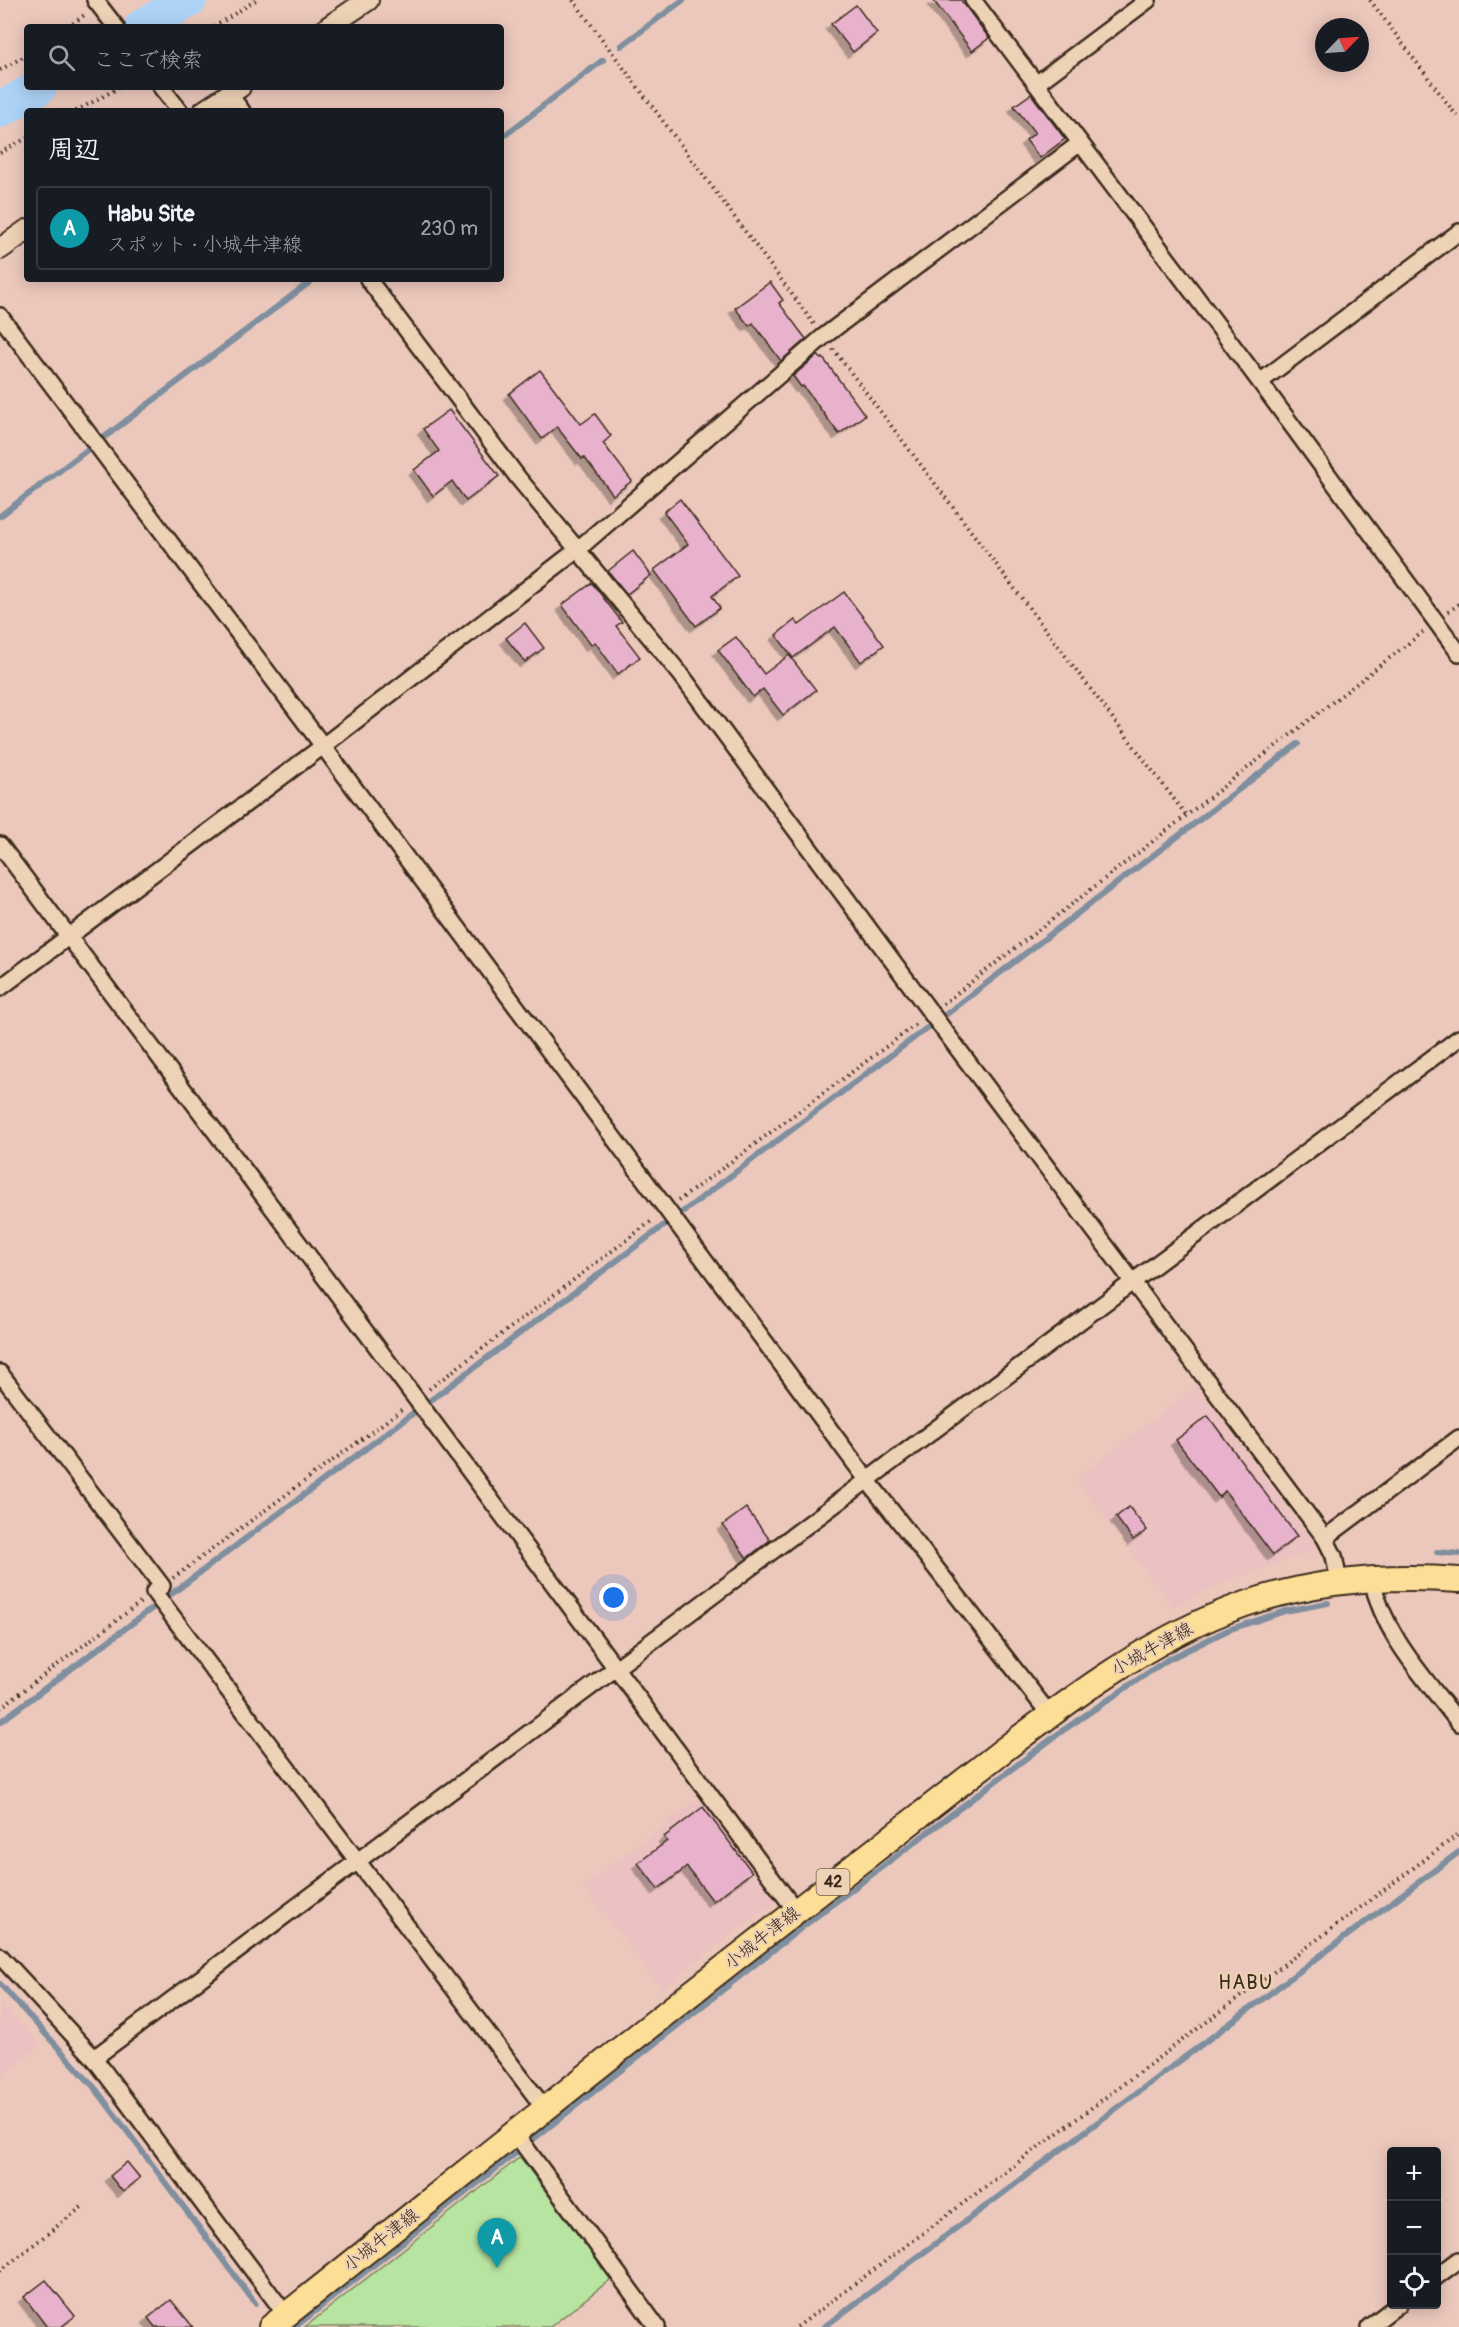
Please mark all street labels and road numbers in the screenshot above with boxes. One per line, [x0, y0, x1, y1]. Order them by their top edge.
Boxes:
street label: 小城牛津線 [1107, 1617, 1197, 1681]
road number: 42 [816, 1869, 850, 1895]
street label: 小城牛津線 [719, 1901, 805, 1975]
street label: 小城牛津線 [338, 2203, 424, 2277]

